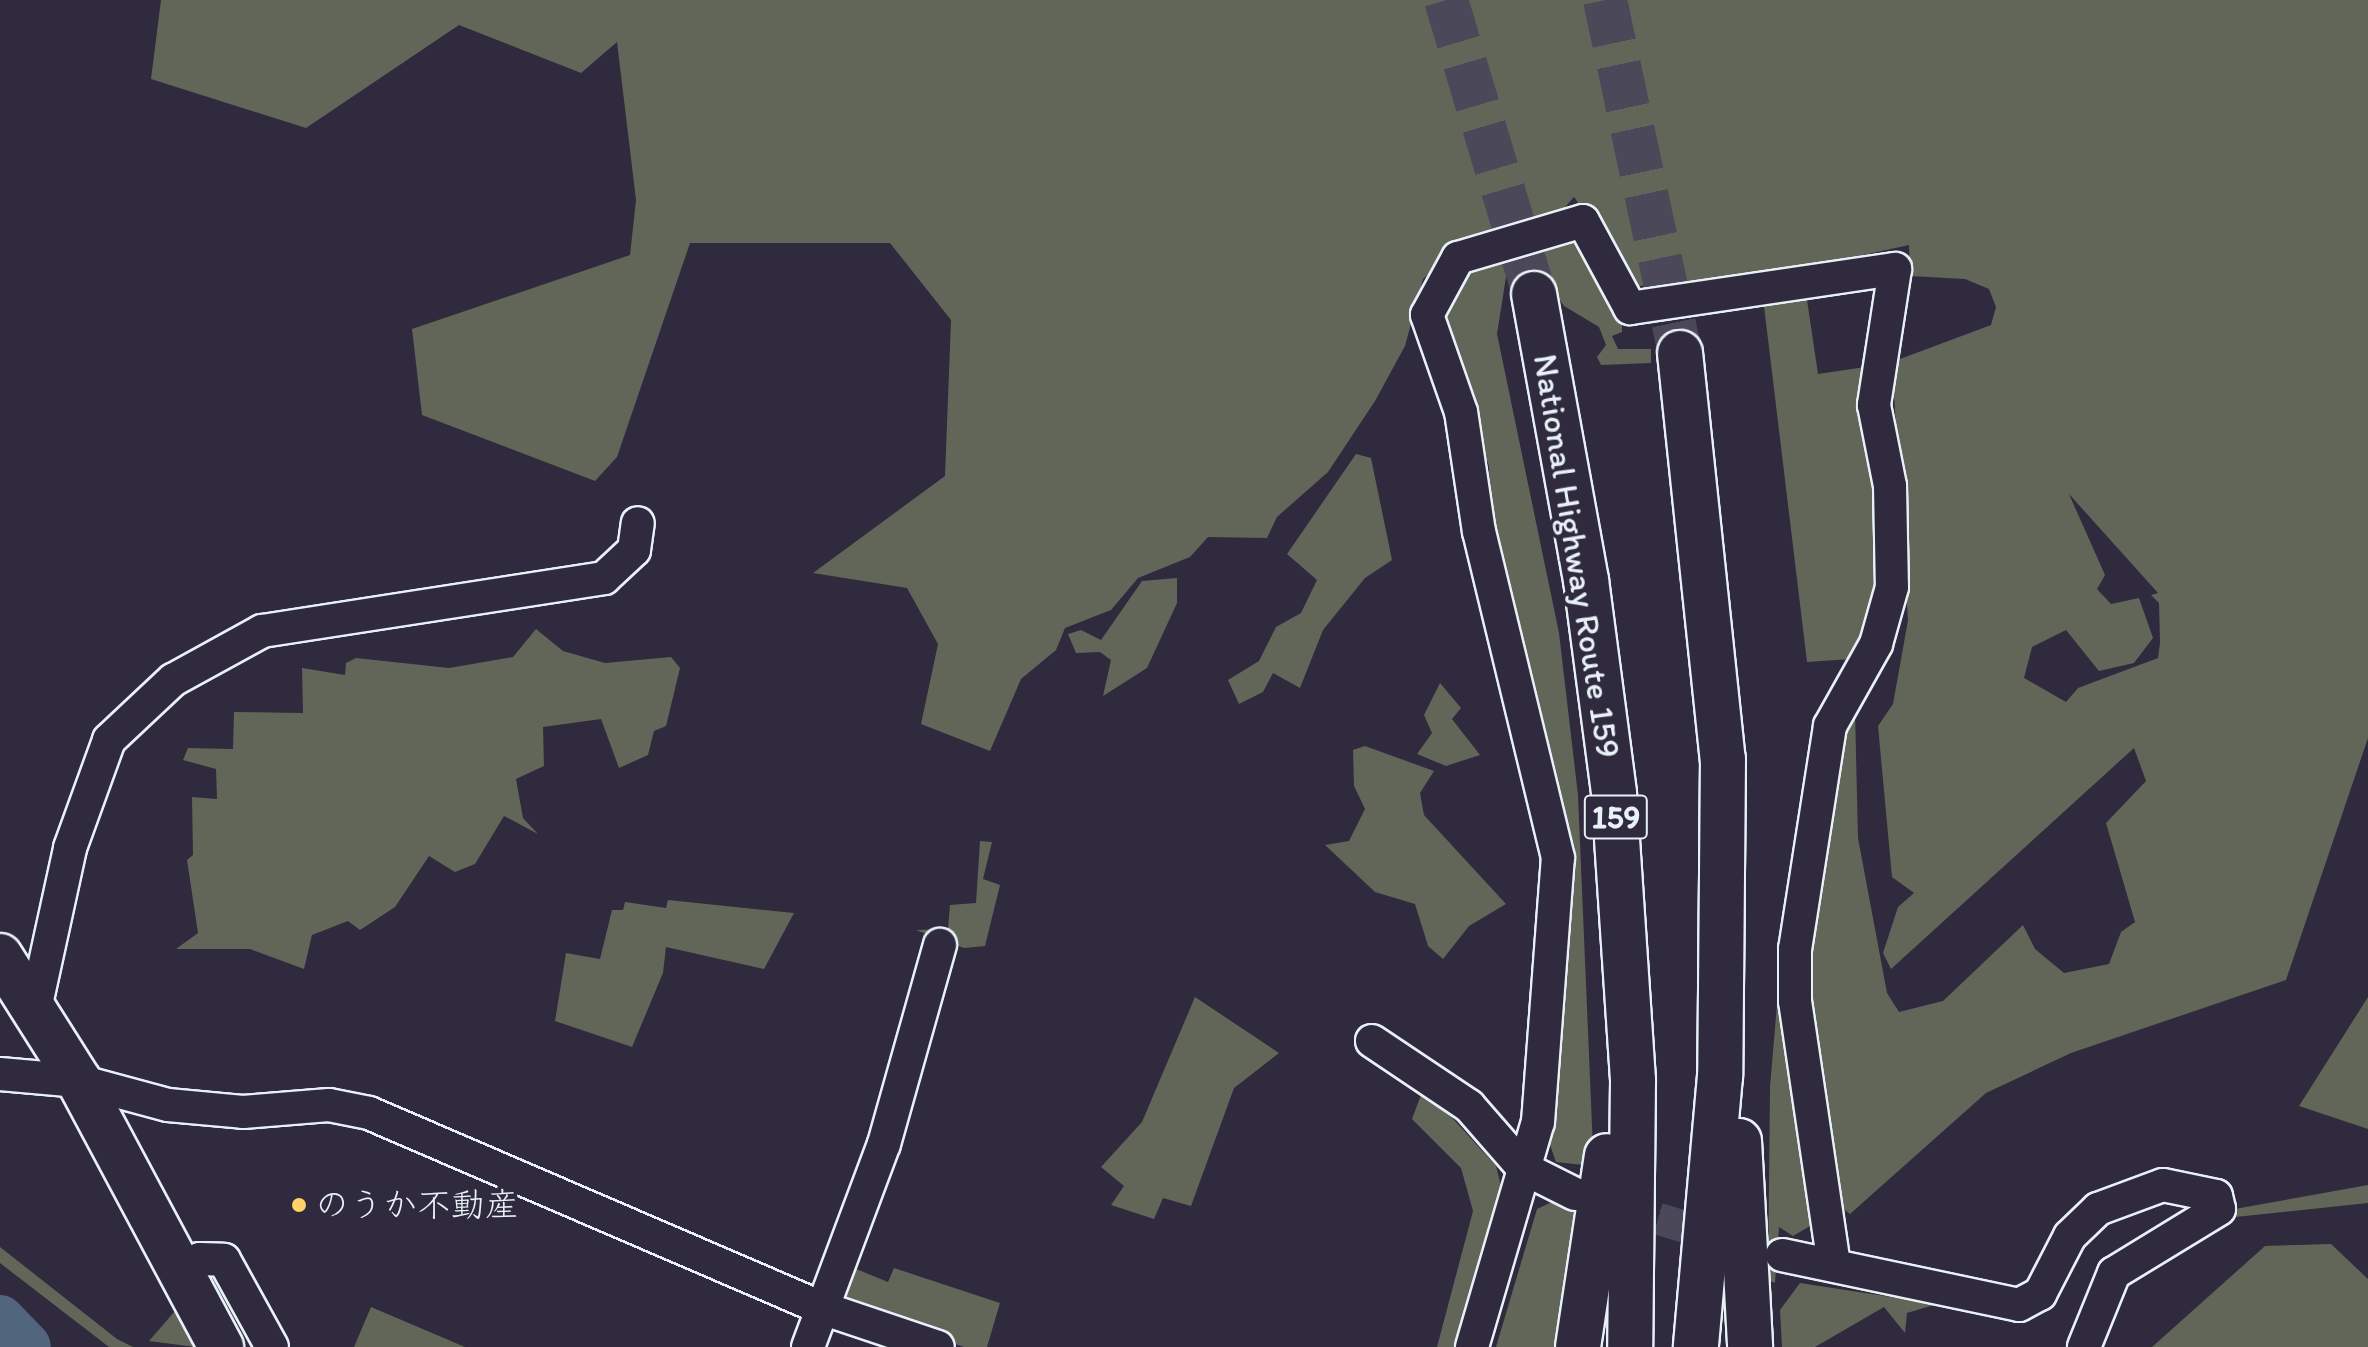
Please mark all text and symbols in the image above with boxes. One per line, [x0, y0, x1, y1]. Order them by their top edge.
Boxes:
street label: National Highway Route 159 [1525, 352, 1629, 760]
road number: 159 [1582, 789, 1650, 845]
place label: のうか不動産 [315, 1185, 519, 1225]
marker: のうか不動産 [290, 1196, 308, 1214]

